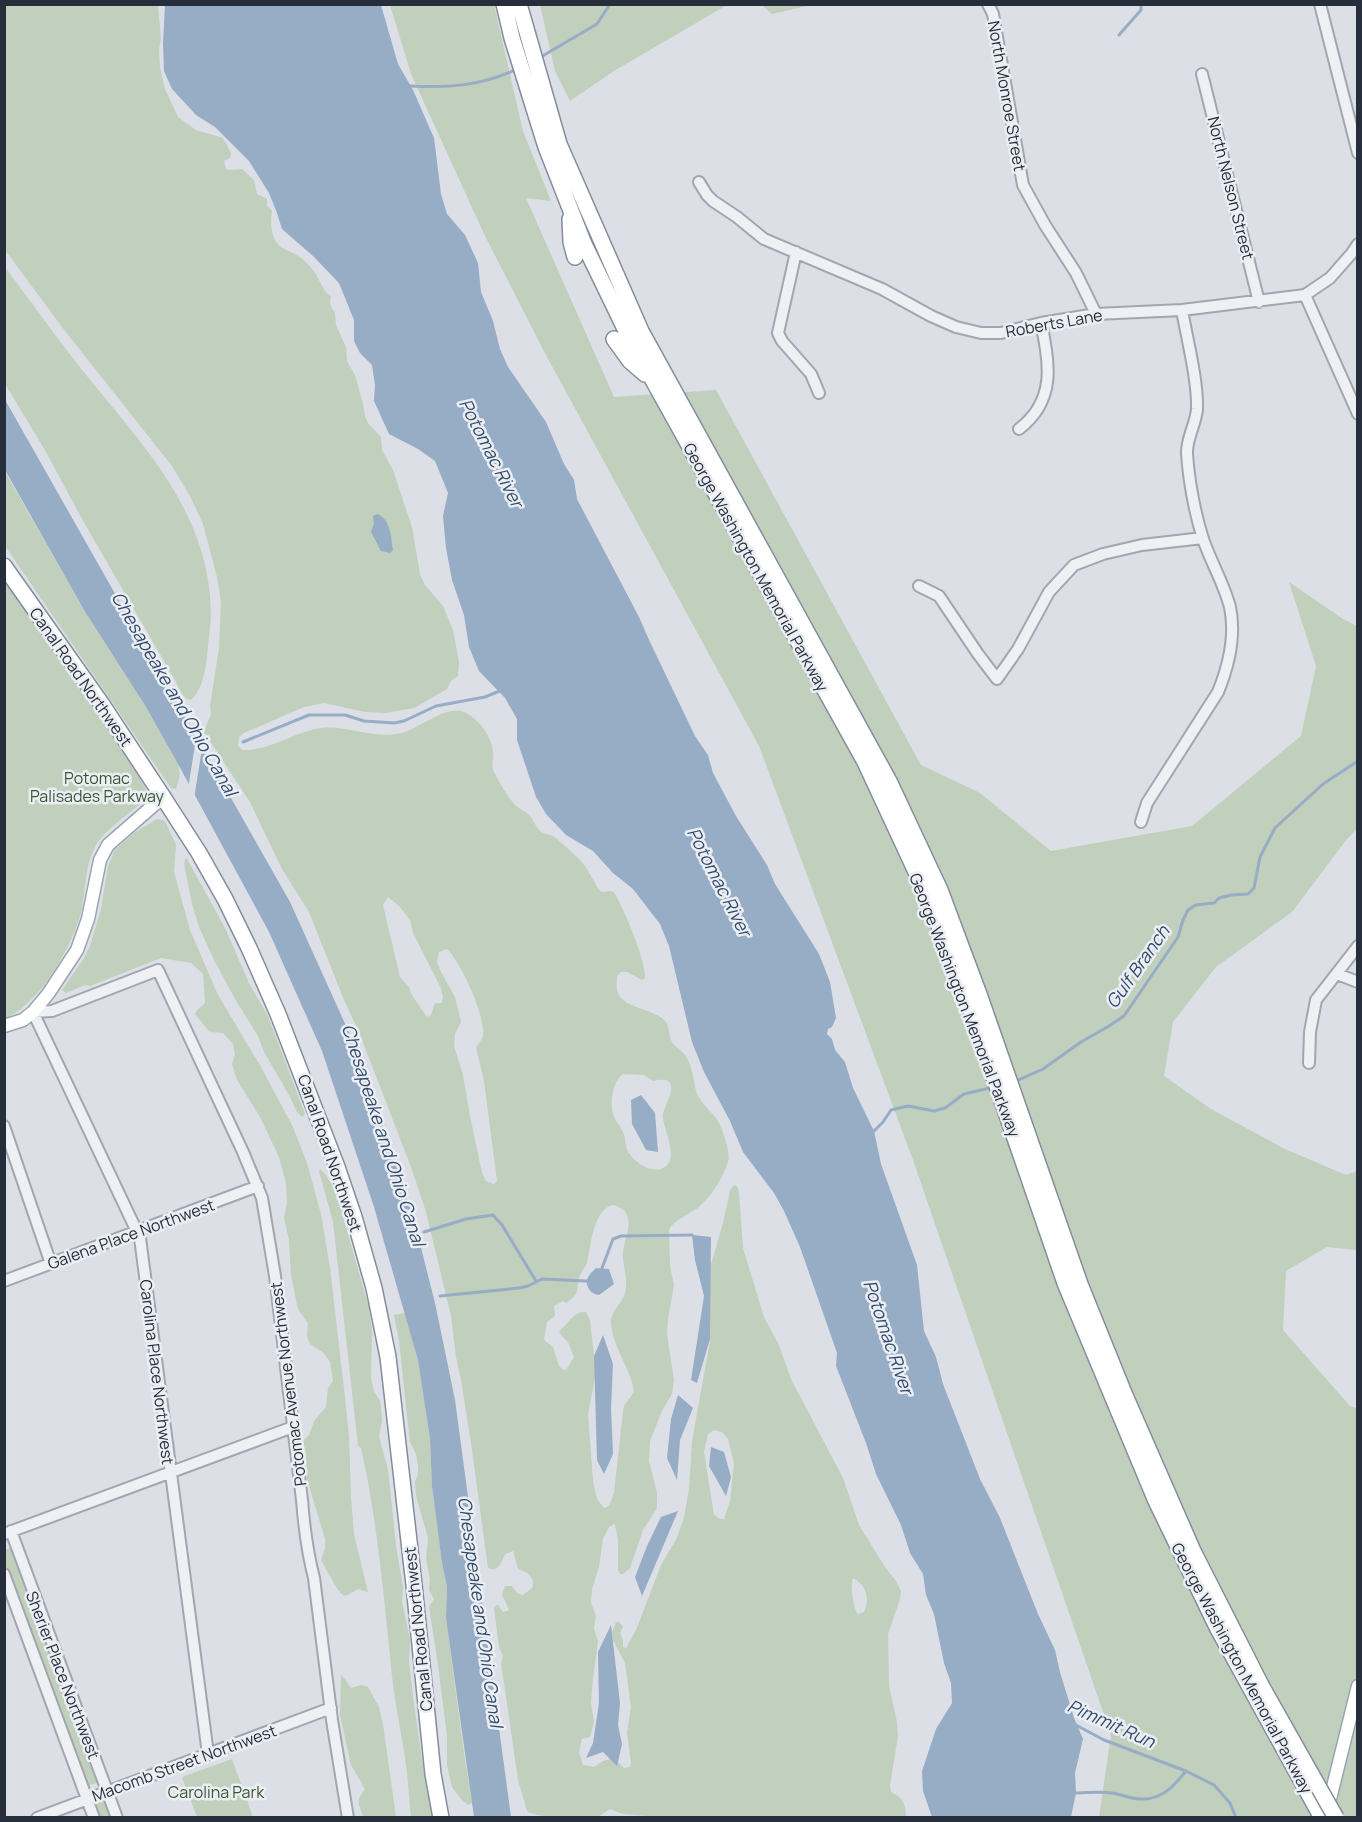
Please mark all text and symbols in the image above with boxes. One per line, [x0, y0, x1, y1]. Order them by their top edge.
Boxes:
street label: North Monroe Street [983, 19, 1031, 173]
street label: North Nelson Street [1203, 114, 1259, 262]
street label: Roberts Lane [1004, 304, 1104, 342]
water label: Potomac River [454, 394, 531, 513]
street label: George Washington Memorial Parkway [678, 439, 834, 696]
water label: Chesapeake and Ohio Canal [106, 587, 245, 802]
street label: Canal Road Northwest [25, 603, 137, 751]
park label: Potomac Palisades Parkway [30, 767, 165, 807]
water label: Potomac River [682, 823, 759, 942]
street label: George Washington Memorial Parkway [904, 870, 1026, 1141]
water label: Gulf Branch [1100, 919, 1175, 1013]
water label: Chesapeake and Ohio Canal [337, 1021, 432, 1251]
street label: Canal Road Northwest [293, 1071, 367, 1235]
street label: Galena Place Northwest [44, 1194, 218, 1274]
water label: Potomac River [858, 1276, 920, 1399]
street label: Carolina Place Northwest [135, 1278, 179, 1466]
street label: Potomac Avenue Northwest [265, 1281, 311, 1487]
water label: Chesapeake and Ohio Canal [453, 1495, 509, 1731]
street label: George Washington Memorial Parkway [1166, 1539, 1318, 1798]
street label: Canal Road Northwest [398, 1546, 438, 1712]
street label: Sherier Place Northwest [21, 1588, 105, 1762]
water label: Pimmit Run [1064, 1693, 1160, 1754]
street label: Macomb Street Northwest [89, 1719, 279, 1807]
park label: Carolina Park [168, 1781, 265, 1803]

